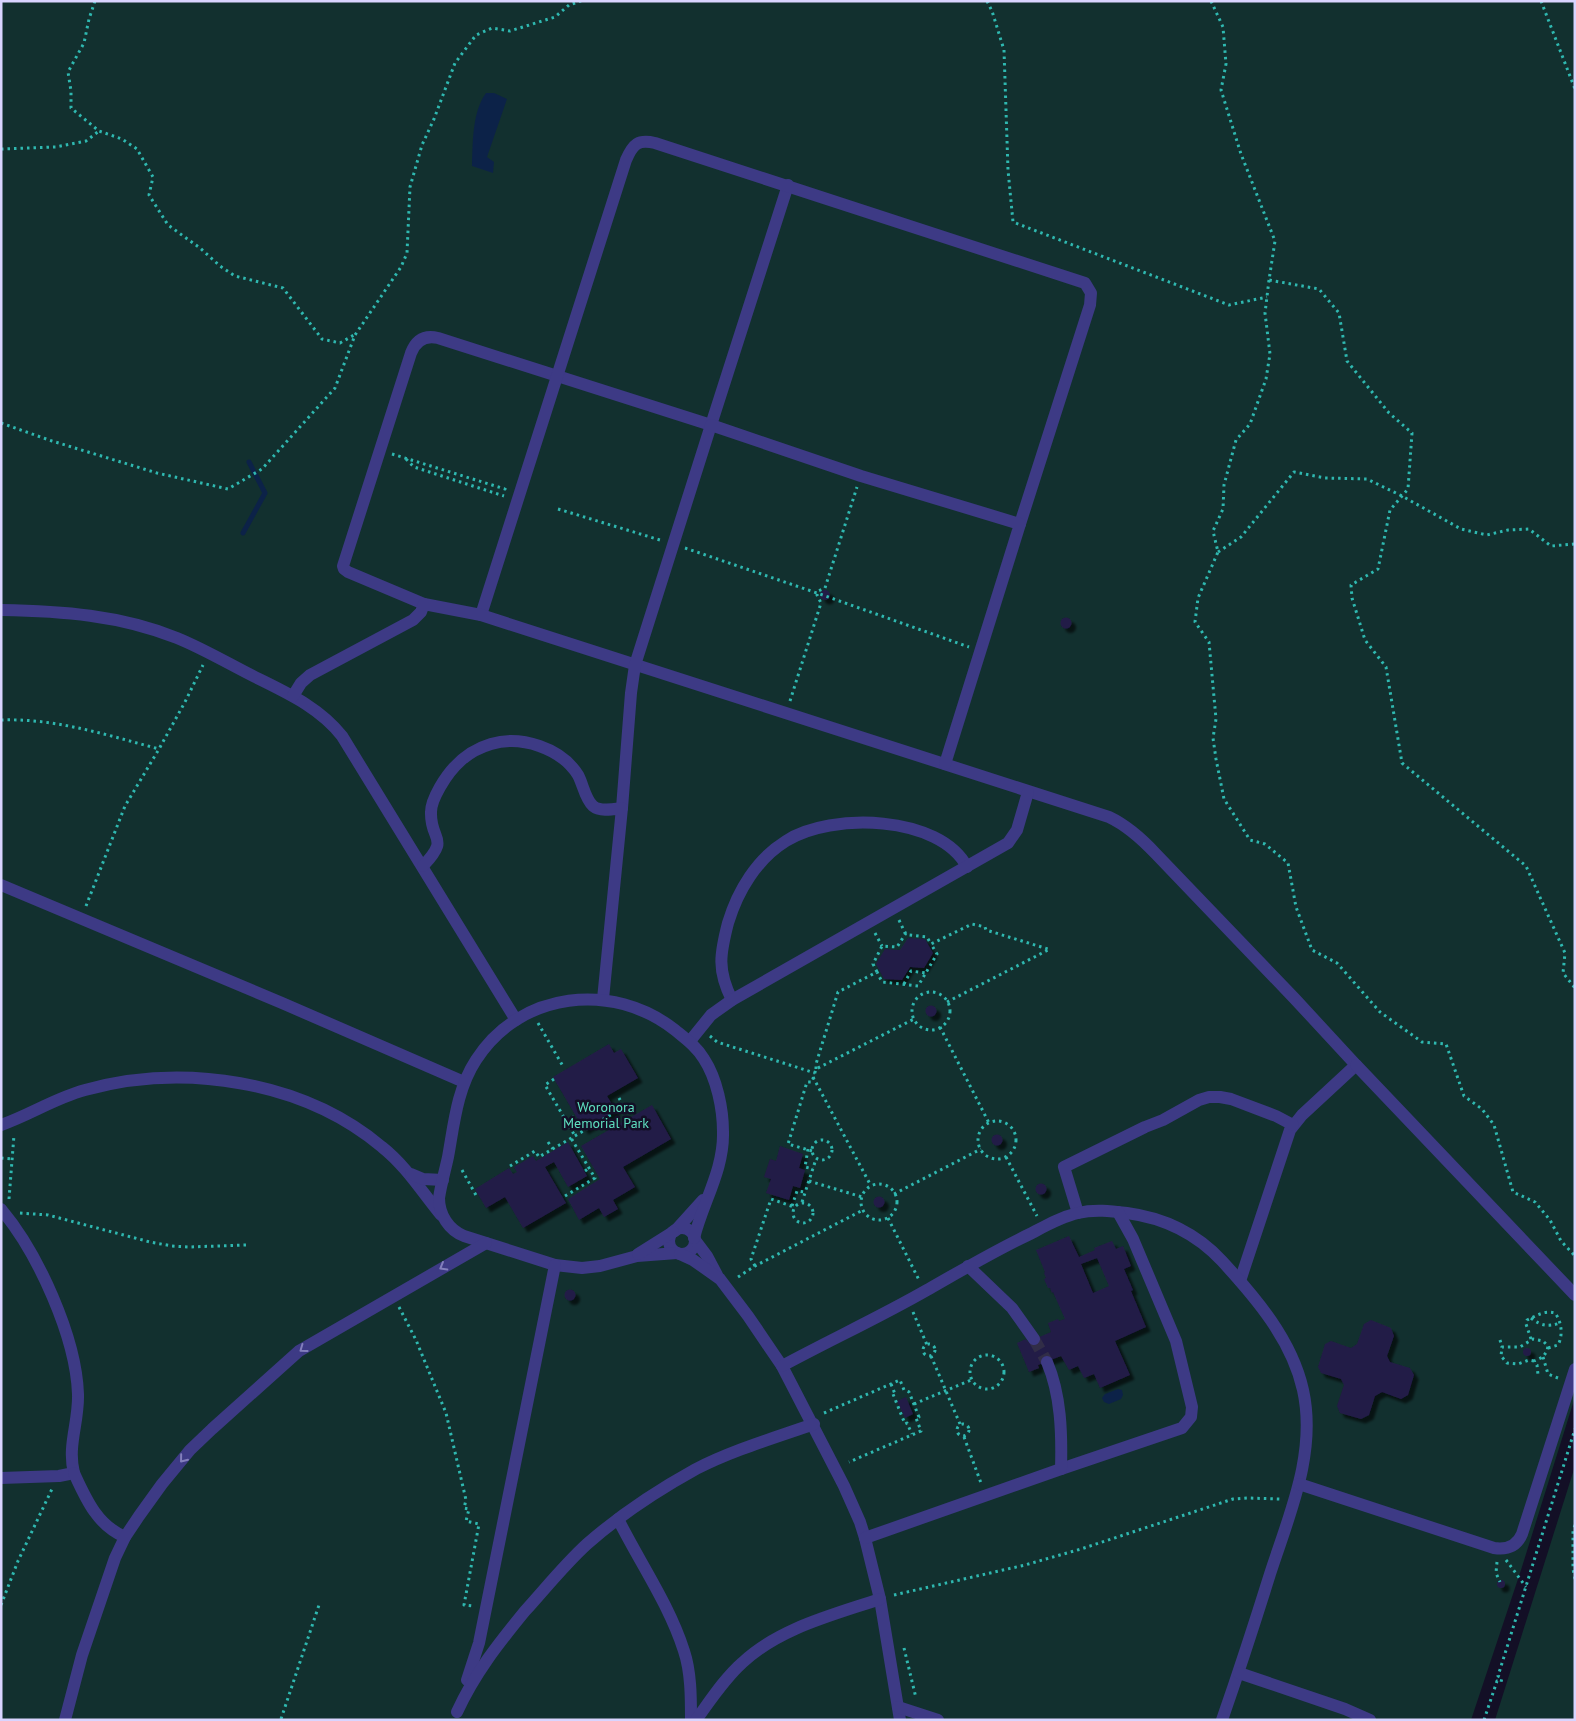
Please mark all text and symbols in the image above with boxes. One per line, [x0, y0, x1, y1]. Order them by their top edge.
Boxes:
park label: Woronora Memorial Park [563, 1098, 649, 1132]
one-way arrow [440, 1261, 449, 1271]
one-way arrow [300, 1343, 309, 1351]
one-way arrow [180, 1453, 189, 1462]

